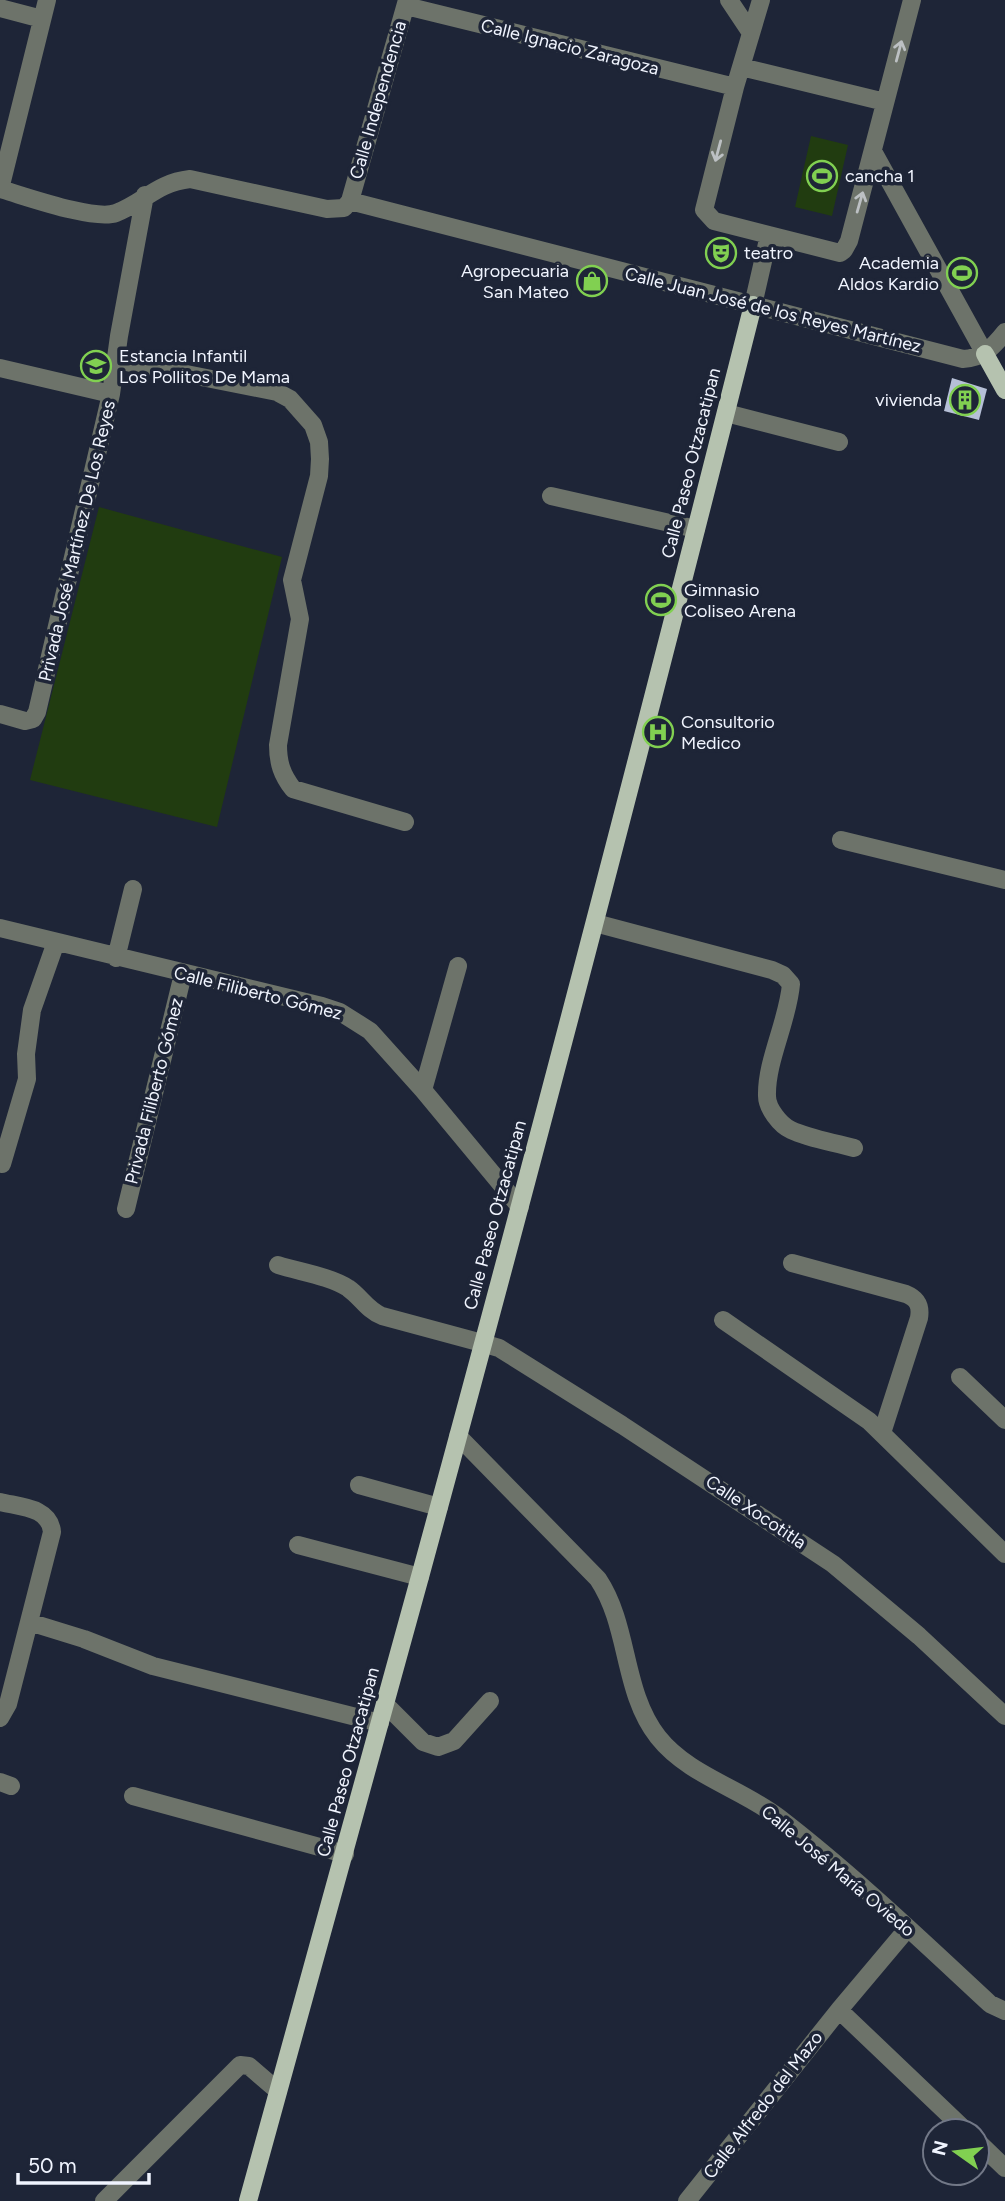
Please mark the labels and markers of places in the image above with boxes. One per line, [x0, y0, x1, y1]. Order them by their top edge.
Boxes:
sports icon: cancha 1 [805, 159, 839, 193]
place label: cancha 1 [845, 165, 915, 187]
theatre icon: teatro [704, 236, 738, 270]
place label: teatro [744, 242, 793, 264]
place label: Academia Aldos Kardio [838, 252, 939, 295]
sports icon: Academia Aldos Kardio [945, 256, 979, 290]
place label: Agropecuaria San Mateo [461, 260, 569, 303]
shop icon: Agropecuaria San Mateo [575, 264, 609, 298]
place label: Estancia Infantil Los Pollitos De Mama [119, 345, 290, 388]
school or university icon: Estancia Infantil Los Pollitos De Mama [79, 349, 113, 383]
building icon: vivienda [948, 383, 982, 417]
place label: vivienda [875, 389, 942, 411]
place label: Gimnasio Coliseo Arena [684, 579, 796, 622]
sports icon: Gimnasio Coliseo Arena [644, 583, 678, 617]
place label: Consultorio Medico [681, 711, 775, 754]
hospital icon: Consultorio Medico [641, 715, 675, 749]

